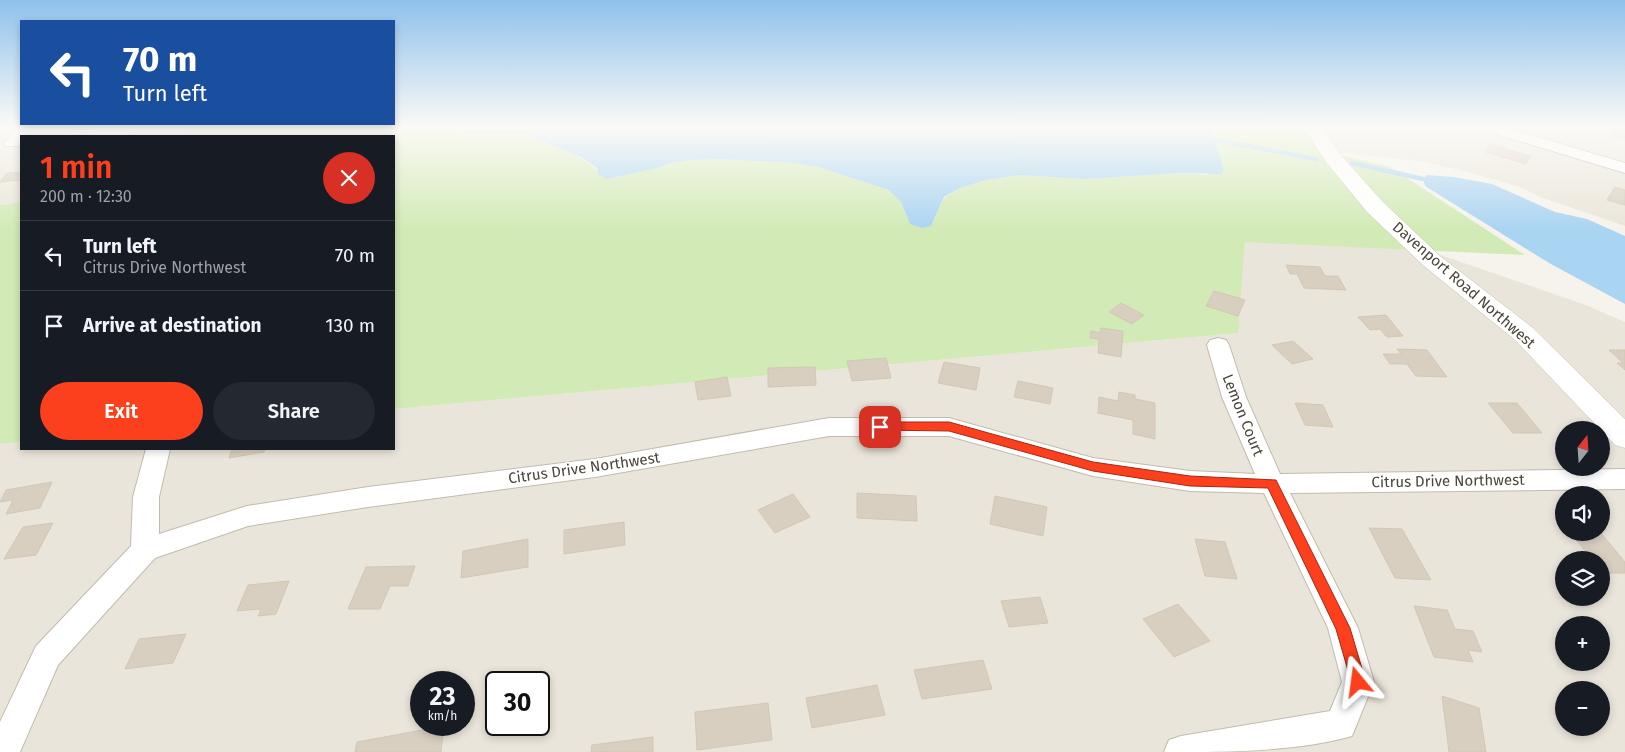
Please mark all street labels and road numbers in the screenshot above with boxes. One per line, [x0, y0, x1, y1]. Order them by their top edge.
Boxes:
street label: Davenport Road Northwest [1389, 218, 1540, 352]
street label: Lemon Court [1218, 372, 1268, 459]
street label: Citrus Drive Northwest [507, 448, 662, 488]
street label: Citrus Drive Northwest [1371, 471, 1525, 491]

